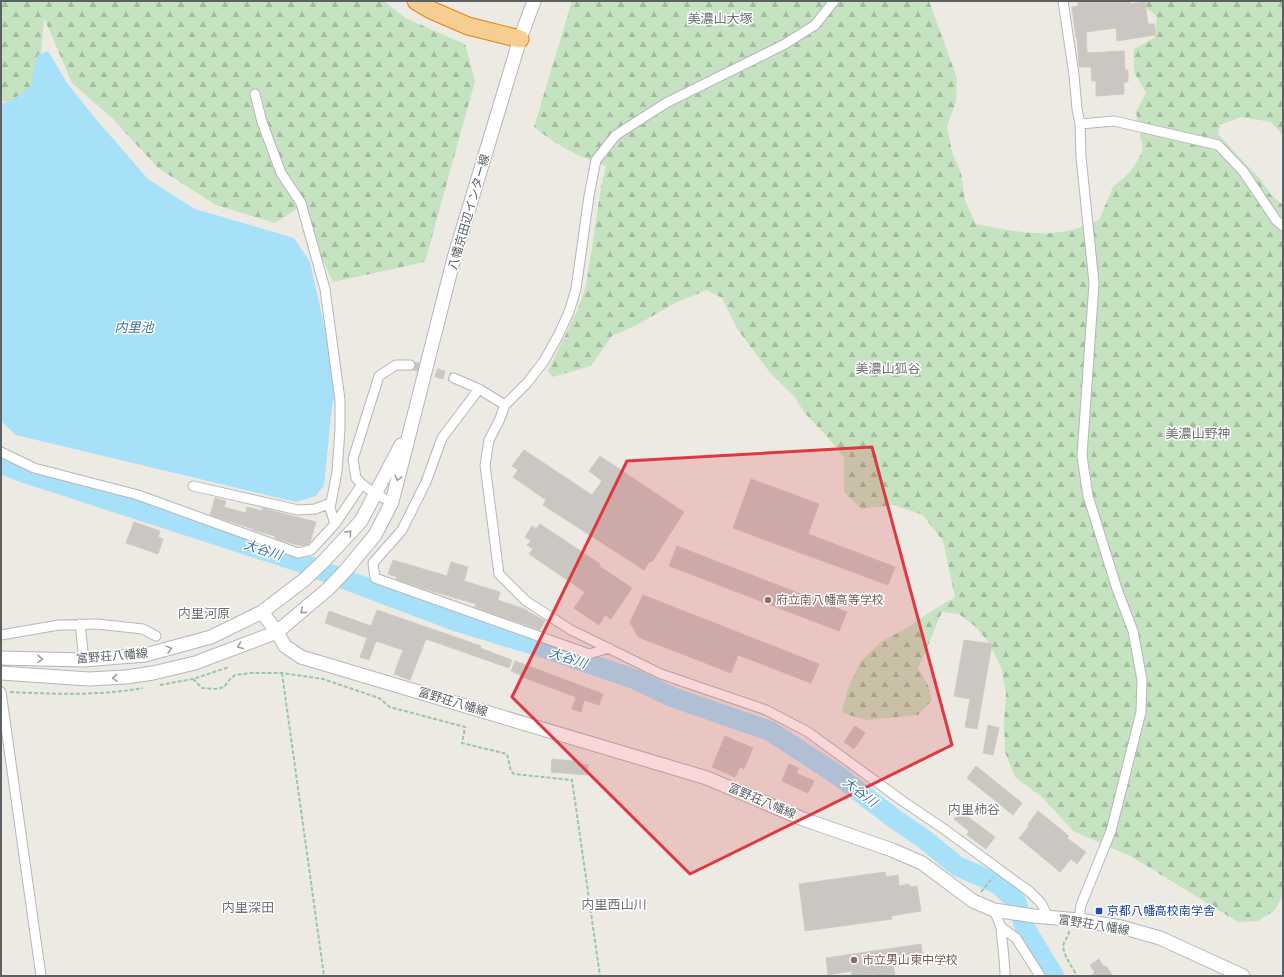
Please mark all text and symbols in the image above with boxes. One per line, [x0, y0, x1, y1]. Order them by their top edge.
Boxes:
district label: 美濃山大塚 [687, 10, 753, 27]
street label: 八幡京田辺インター線 [445, 152, 493, 272]
water label: 内里池 [114, 319, 155, 336]
district label: 美濃山狐谷 [855, 360, 921, 377]
district label: 美濃山野神 [1165, 425, 1231, 442]
one-way arrow [395, 474, 403, 481]
one-way arrow [345, 531, 352, 538]
water label: 大谷川 [242, 536, 286, 565]
place label: 府立南八幡高等学校 [776, 592, 884, 608]
marker: 府立南八幡高等学校 [763, 595, 773, 605]
district label: 内里河原 [178, 605, 230, 622]
one-way arrow [300, 606, 307, 613]
one-way arrow [237, 642, 244, 650]
water label: 大谷川 [547, 644, 591, 673]
street label: 富野荘八幡線 [75, 645, 149, 667]
one-way arrow [166, 645, 172, 653]
one-way arrow [37, 655, 43, 664]
one-way arrow [112, 673, 118, 682]
street label: 富野荘八幡線 [416, 684, 490, 720]
water label: 大谷川 [839, 773, 882, 812]
street label: 富野荘八幡線 [726, 780, 798, 822]
district label: 内里柿谷 [948, 801, 1000, 818]
district label: 内里西山川 [581, 896, 647, 913]
district label: 内里深田 [222, 899, 274, 916]
place label: 京都八幡高校南学舎 [1107, 903, 1215, 919]
marker: 京都八幡高校南学舎 [1094, 906, 1104, 916]
street label: 富野荘八幡線 [1057, 911, 1131, 939]
place label: 市立男山東中学校 [862, 952, 958, 968]
marker: 市立男山東中学校 [849, 955, 859, 965]

